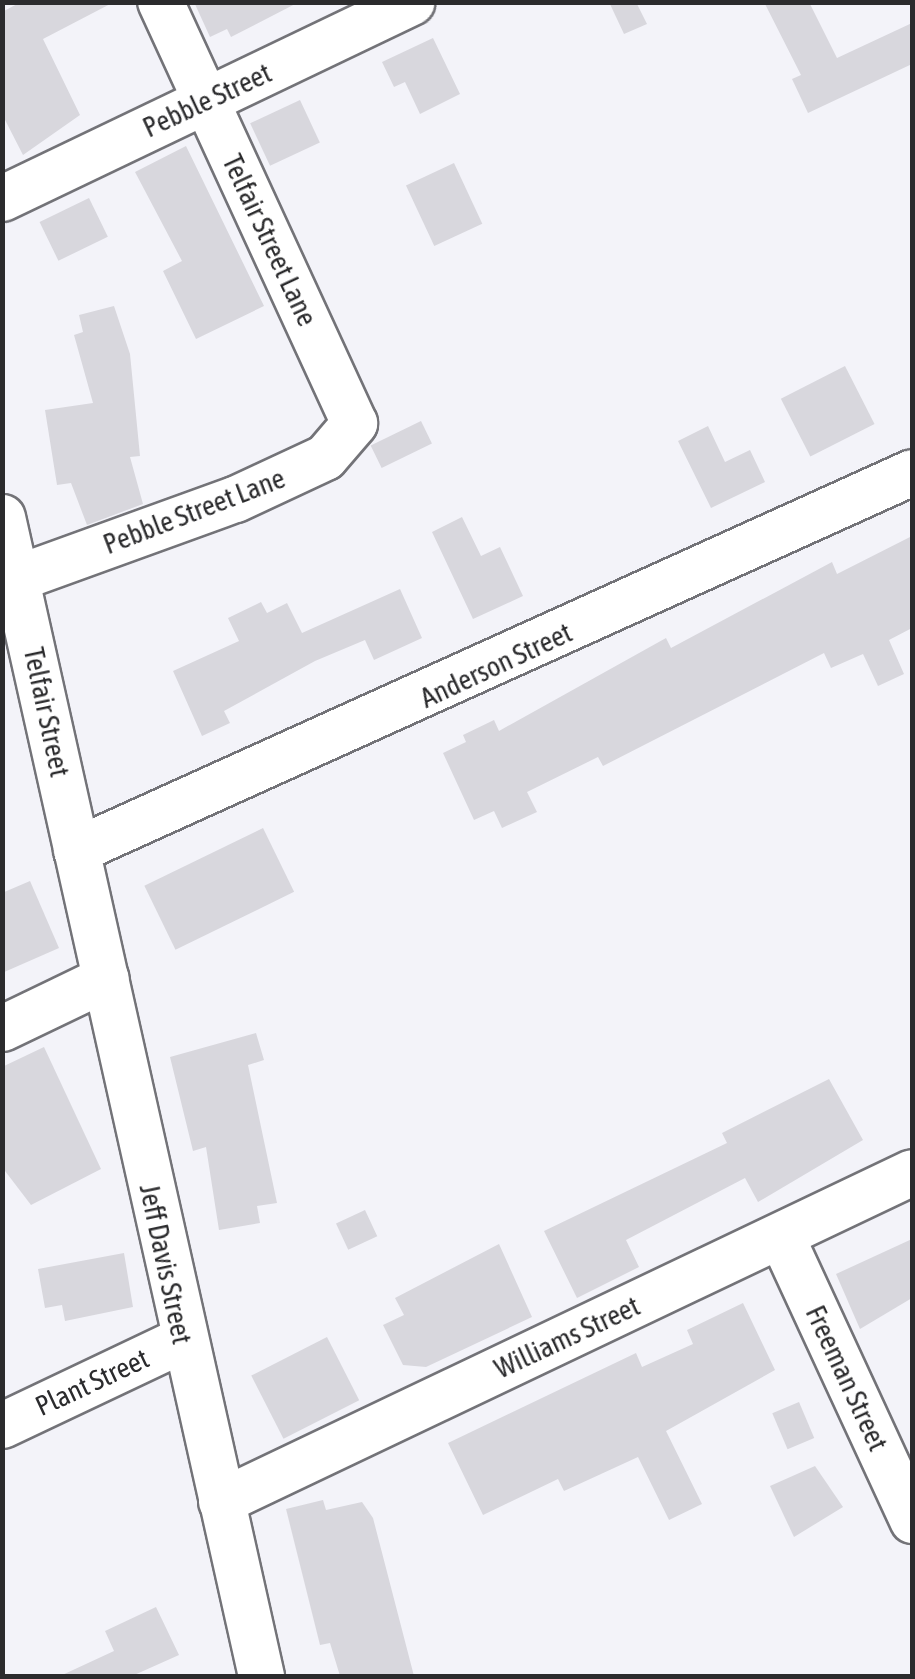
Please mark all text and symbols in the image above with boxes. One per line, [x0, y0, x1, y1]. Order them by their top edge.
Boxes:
street label: Pebble Street [137, 56, 277, 144]
street label: Telfair Street Lane [216, 149, 324, 331]
street label: Pebble Street Lane [98, 461, 290, 561]
street label: Anderson Street [415, 615, 577, 715]
street label: Telfair Street [17, 644, 77, 780]
street label: Jeff Davis Street [133, 1181, 199, 1347]
street label: Williams Street [489, 1289, 645, 1385]
street label: Freeman Street [799, 1300, 895, 1456]
street label: Plant Street [30, 1341, 154, 1423]

